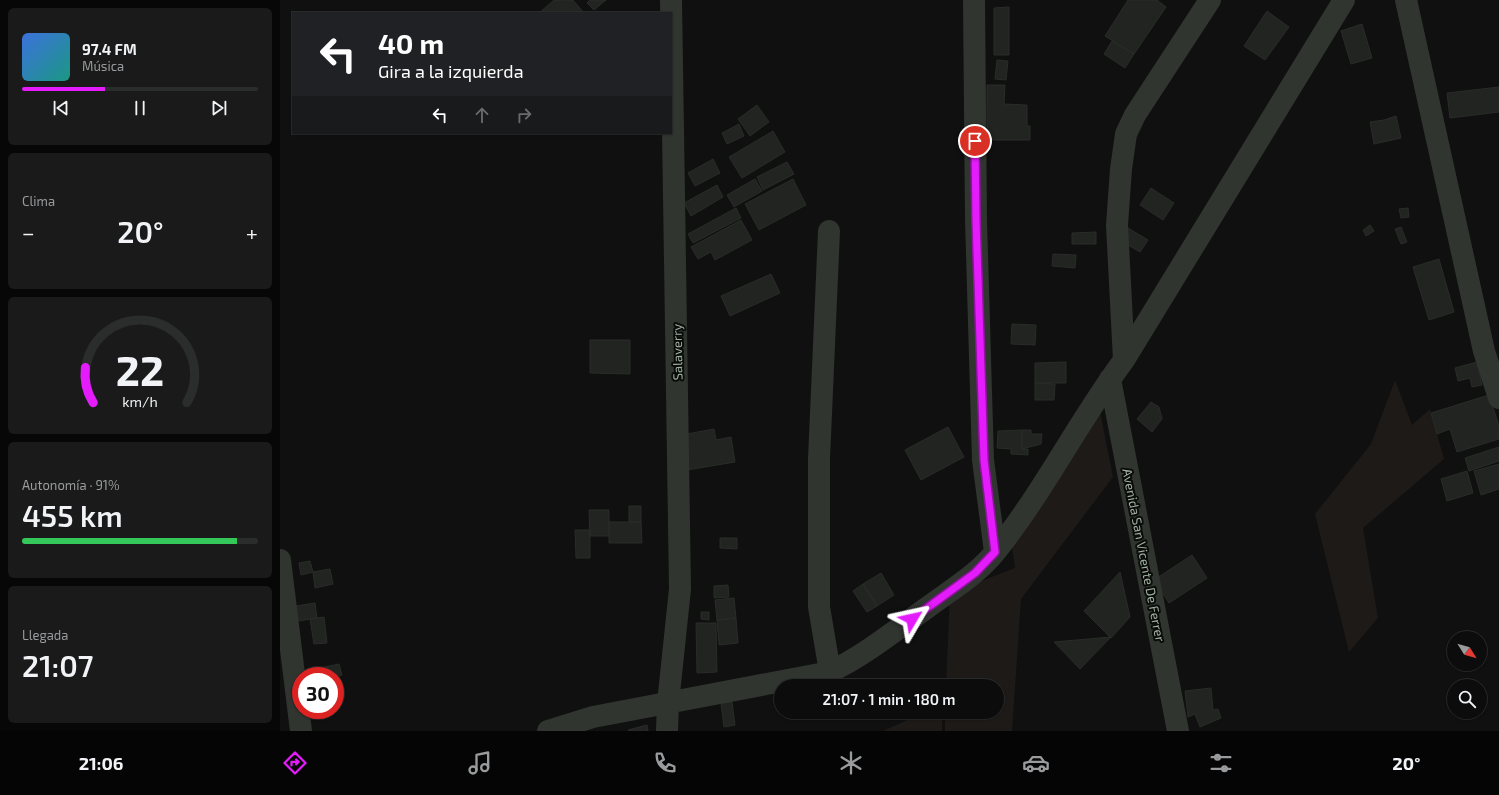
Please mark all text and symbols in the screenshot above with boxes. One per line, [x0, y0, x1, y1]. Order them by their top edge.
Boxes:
text: 40 m [378, 26, 444, 60]
icon: left [312, 28, 364, 80]
text: 97.4 FM [82, 40, 137, 58]
text: Música [82, 58, 124, 74]
text: Gira a la izquierda [378, 60, 524, 82]
icon: previous [50, 97, 72, 119]
icon: pause [129, 97, 151, 119]
icon: next [208, 97, 230, 119]
icon: left [429, 104, 451, 126]
icon: ahead [471, 104, 493, 126]
icon: right [513, 104, 535, 126]
pin [958, 124, 992, 158]
icon: arrive [964, 130, 986, 152]
text: Clima [22, 193, 55, 209]
text: 20° [117, 213, 164, 249]
text: − [22, 219, 35, 245]
text: + [246, 219, 258, 245]
street label: Salaverry [669, 323, 685, 380]
text: 22 [116, 344, 164, 394]
text: km/h [122, 393, 158, 410]
street label: Avenida San Vicente De Ferrer [1119, 467, 1169, 643]
text: Autonomía · 91% [22, 477, 120, 493]
text: 455 km [22, 497, 123, 533]
position arrow [891, 598, 933, 640]
text: Llegada [22, 627, 68, 643]
north arrow [1447, 631, 1487, 671]
map controls [1447, 631, 1487, 719]
text: 21:07 [22, 647, 93, 683]
speed limit sign: 30 [292, 667, 344, 719]
button: search [1447, 679, 1487, 719]
text: 21:07 · 1 min · 180 m [822, 690, 956, 708]
icon: directions [281, 749, 309, 777]
icon: music [466, 749, 494, 777]
icon: phone [651, 749, 679, 777]
icon: climate [837, 749, 865, 777]
icon: car [1022, 749, 1050, 777]
icon: filters [1207, 749, 1235, 777]
text: 21:06 [79, 752, 123, 774]
text: 20° [1392, 752, 1420, 774]

